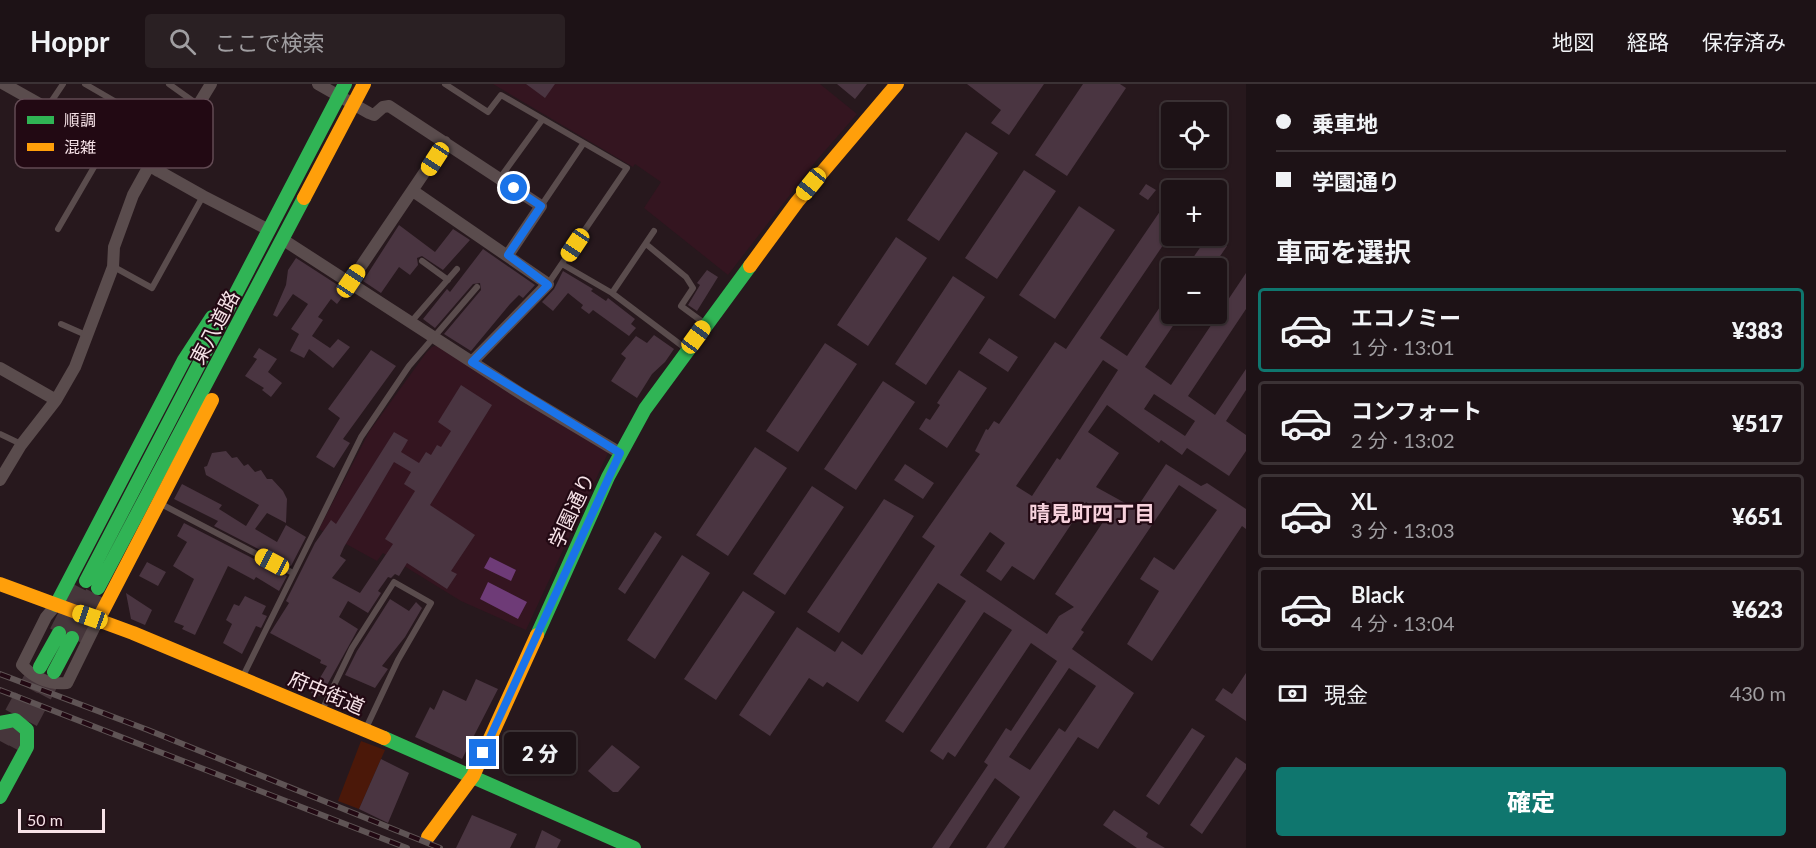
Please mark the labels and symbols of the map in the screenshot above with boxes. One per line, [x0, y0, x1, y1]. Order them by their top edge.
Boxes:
legend [15, 99, 213, 168]
text: 順調 [64, 110, 96, 129]
text: 混雑 [64, 137, 96, 156]
car [418, 139, 452, 179]
car [793, 164, 829, 204]
route start [500, 174, 527, 201]
car [557, 225, 593, 265]
car [333, 261, 369, 301]
street label: 東八道路 [185, 286, 243, 368]
car [678, 317, 714, 357]
street label: 学園通り [543, 469, 599, 551]
district label: 晴見町四丁目 [1029, 500, 1155, 525]
car [252, 546, 292, 578]
car [70, 603, 110, 631]
street label: 府中街道 [285, 665, 369, 719]
callout: 2 分 [504, 732, 576, 774]
route end [469, 739, 496, 766]
scale bar [18, 806, 105, 834]

